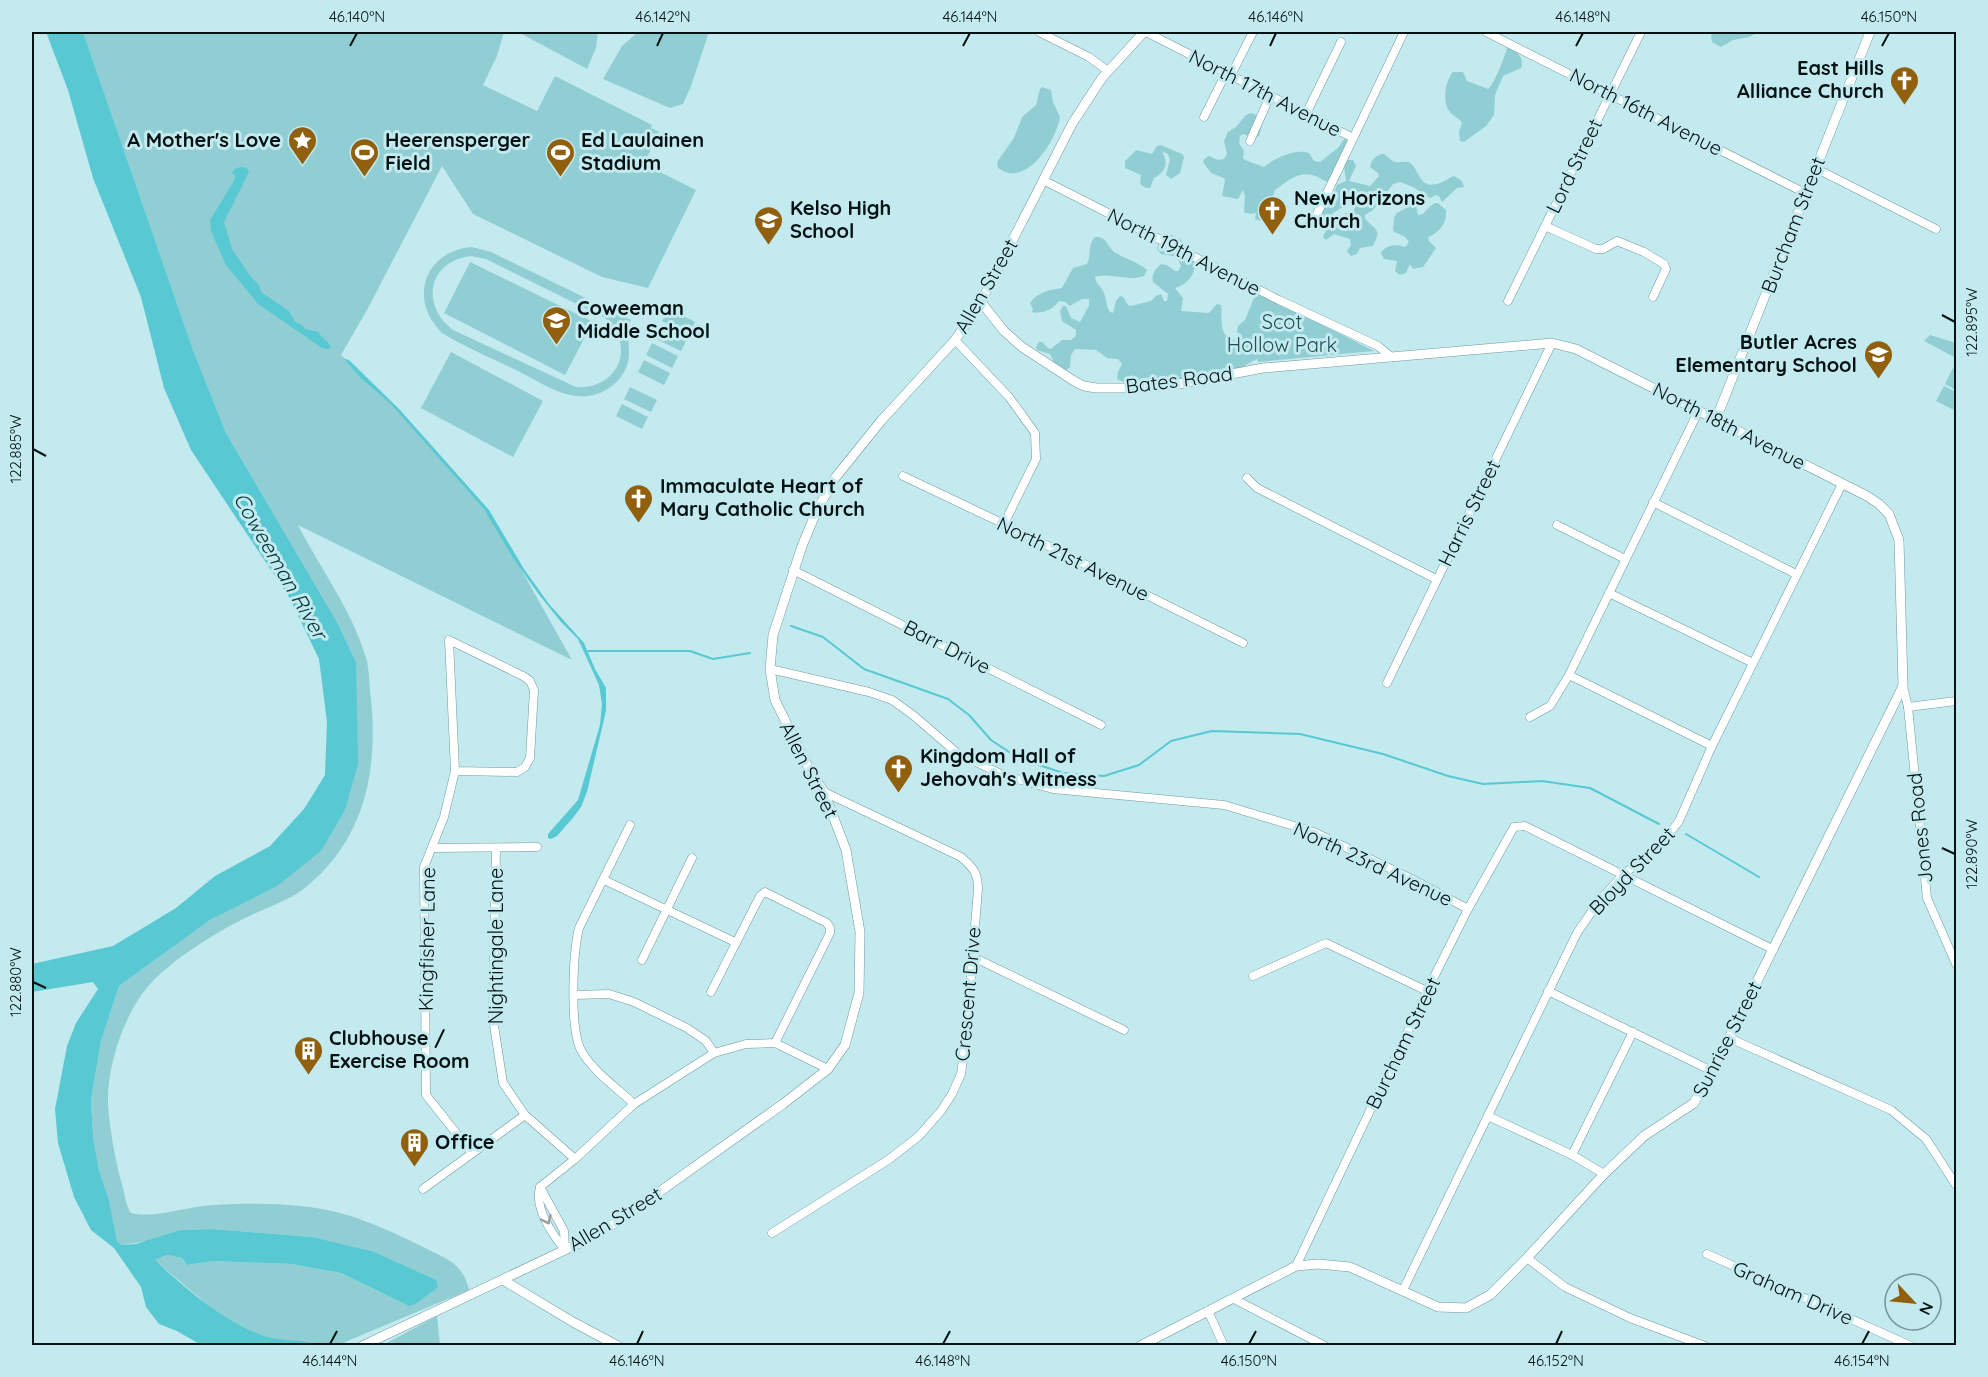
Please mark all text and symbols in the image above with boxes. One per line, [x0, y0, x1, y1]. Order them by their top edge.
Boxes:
text: 46.140°N [329, 7, 385, 26]
text: 46.142°N [635, 7, 691, 26]
text: 46.144°N [942, 7, 998, 26]
text: 46.146°N [1248, 7, 1304, 26]
text: 46.148°N [1555, 7, 1611, 26]
text: 46.150°N [1861, 7, 1917, 26]
street label: North 17th Avenue [1185, 43, 1346, 142]
place label: East Hills Alliance Church [1737, 55, 1884, 103]
street label: North 16th Avenue [1566, 62, 1727, 161]
church icon: East Hills Alliance Church [1889, 64, 1921, 106]
street label: Lord Street [1540, 114, 1607, 217]
place icon: A Mother's Love [286, 124, 318, 166]
place label: A Mother's Love [127, 127, 281, 152]
place label: Heerensperger Field [385, 127, 530, 175]
place label: Ed Laulainen Stadium [581, 127, 704, 175]
sports icon: Heerensperger Field [348, 136, 380, 178]
sports icon: Ed Laulainen Stadium [544, 136, 576, 178]
street label: Burcham Street [1755, 153, 1830, 296]
place label: New Horizons Church [1294, 185, 1425, 233]
church icon: New Horizons Church [1257, 194, 1289, 236]
place label: Kelso High School [790, 195, 891, 243]
street label: North 19th Avenue [1103, 202, 1265, 301]
school or university icon: Kelso High School [753, 204, 785, 246]
street label: Allen Street [949, 234, 1023, 337]
text: 122.895°W [1962, 287, 1981, 357]
place label: Coweeman Middle School [577, 295, 710, 343]
school or university icon: Coweeman Middle School [540, 304, 572, 346]
park label: Scot Hollow Park [1227, 309, 1337, 357]
place label: Butler Acres Elementary School [1675, 329, 1857, 377]
school or university icon: Butler Acres Elementary School [1862, 338, 1894, 380]
street label: Bates Road [1124, 361, 1234, 398]
street label: North 18th Avenue [1649, 376, 1810, 475]
text: 122.885°W [6, 414, 25, 483]
street label: Harris Street [1432, 455, 1505, 570]
place label: Immaculate Heart of Mary Catholic Church [660, 473, 865, 521]
church icon: Immaculate Heart of Mary Catholic Church [623, 482, 655, 524]
water label: Coweeman River [228, 487, 335, 646]
street label: North 21st Avenue [993, 511, 1154, 606]
street label: Barr Drive [900, 614, 995, 679]
street label: Allen Street [774, 717, 844, 822]
place label: Kingdom Hall of Jehovah's Witness [920, 743, 1097, 791]
church icon: Kingdom Hall of Jehovah's Witness [883, 752, 915, 794]
street label: Jones Road [1901, 772, 1938, 884]
street label: North 23rd Avenue [1290, 816, 1457, 911]
text: 122.890°W [1962, 819, 1981, 889]
street label: Bloyd Street [1583, 821, 1680, 920]
street label: Kingfisher Lane [413, 867, 440, 1011]
street label: Nightingale Lane [483, 868, 508, 1024]
street label: Crescent Drive [949, 926, 986, 1062]
text: 122.880°W [6, 947, 25, 1017]
street label: Burcham Street [1360, 972, 1445, 1113]
street label: Sunrise Street [1687, 976, 1767, 1101]
place label: Clubhouse / Exercise Room [329, 1025, 469, 1073]
building icon: Clubhouse / Exercise Room [292, 1034, 324, 1076]
building icon: Office [398, 1126, 430, 1168]
place label: Office [435, 1129, 495, 1154]
street label: Allen Street [563, 1181, 666, 1256]
one-way arrow [539, 1214, 551, 1225]
street label: Graham Drive [1729, 1255, 1857, 1330]
north arrow [1883, 1272, 1943, 1332]
text: N [1915, 1299, 1938, 1318]
text: 46.144°N [302, 1351, 358, 1370]
text: 46.146°N [609, 1351, 665, 1370]
text: 46.148°N [915, 1351, 971, 1370]
text: 46.150°N [1221, 1351, 1277, 1370]
text: 46.152°N [1528, 1351, 1584, 1370]
text: 46.154°N [1834, 1351, 1890, 1370]

